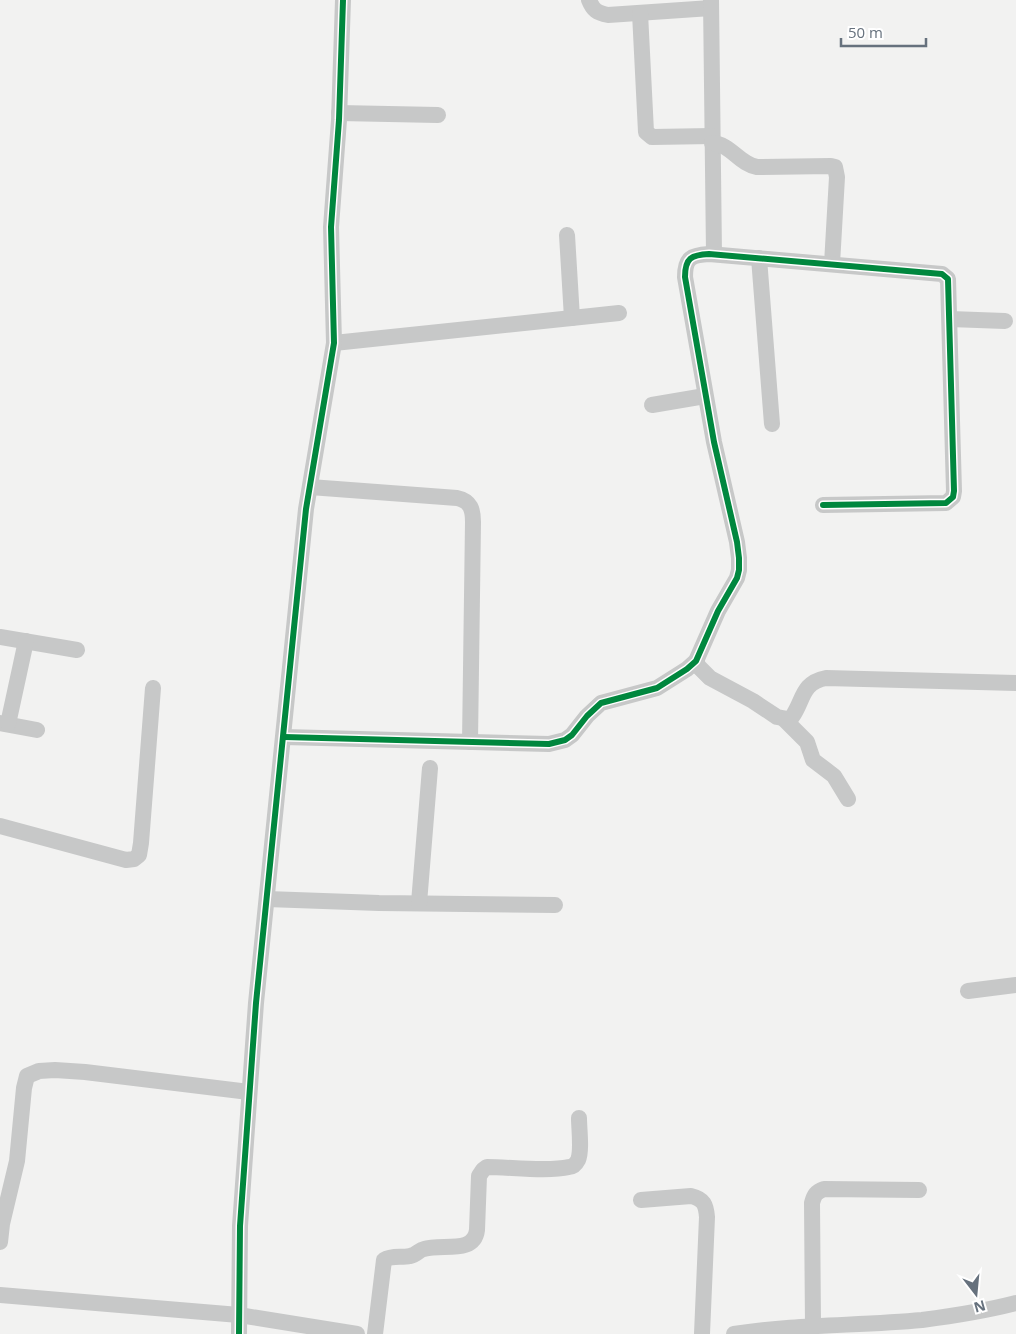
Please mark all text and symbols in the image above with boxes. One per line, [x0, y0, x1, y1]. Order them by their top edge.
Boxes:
scale bar [841, 15, 926, 47]
text: 50 m [848, 22, 883, 42]
north arrow [951, 1269, 1001, 1319]
text: N [972, 1296, 988, 1318]

